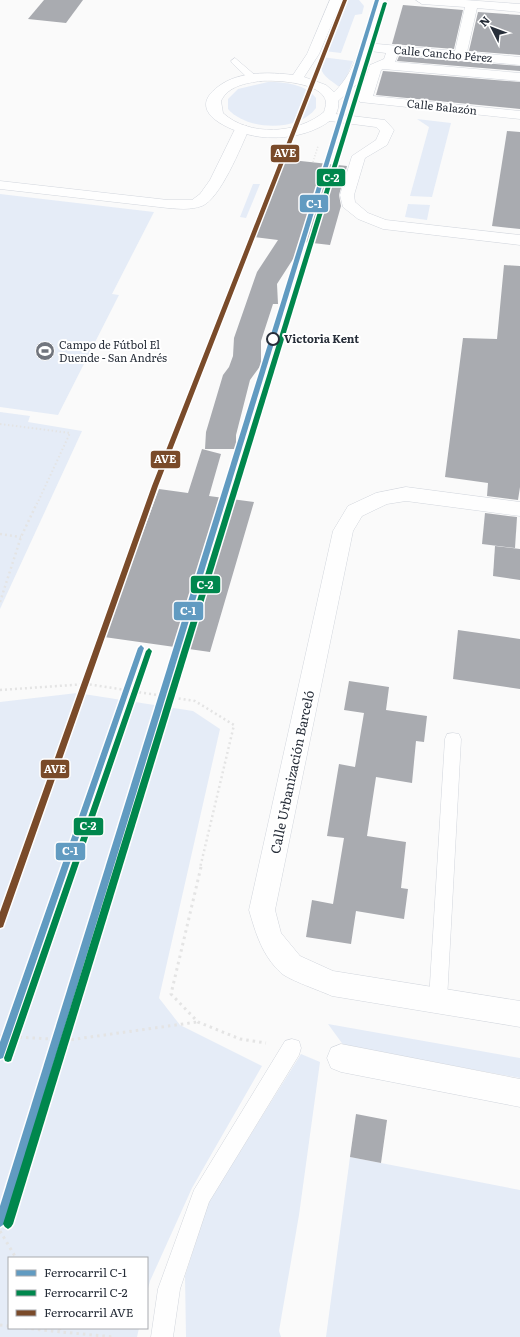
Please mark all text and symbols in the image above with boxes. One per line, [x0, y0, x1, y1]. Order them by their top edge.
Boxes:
north arrow [472, 8, 512, 48]
text: N [475, 12, 493, 29]
street label: Calle Cancho Pérez [393, 41, 494, 65]
street label: Calle Balazón [406, 94, 478, 118]
line badge: AVE [270, 144, 300, 163]
text: AVE [274, 144, 296, 160]
line badge: C-2 [316, 168, 346, 187]
text: C-2 [323, 169, 340, 185]
line badge: C-1 [299, 194, 329, 213]
text: C-1 [306, 195, 322, 211]
place label: Victoria Kent [284, 330, 359, 346]
marker: Victoria Kent [266, 332, 280, 346]
place label: Campo de Fútbol El Duende - San Andrés [59, 336, 167, 365]
sports icon: Campo de Fútbol El Duende - San Andrés [34, 340, 56, 362]
line badge: AVE [150, 450, 181, 469]
text: AVE [154, 450, 176, 466]
line badge: C-2 [190, 575, 221, 594]
text: C-2 [197, 576, 214, 592]
line badge: C-1 [173, 601, 204, 621]
text: C-1 [180, 602, 196, 618]
street label: Calle Urbanización Barceló [265, 688, 318, 855]
line badge: AVE [40, 759, 70, 779]
text: AVE [44, 760, 66, 776]
line badge: C-2 [73, 817, 104, 836]
text: C-2 [80, 817, 97, 833]
line badge: C-1 [55, 842, 86, 861]
text: C-1 [62, 842, 78, 858]
legend [8, 1257, 148, 1329]
text: Ferrocarril C-1 [44, 1263, 127, 1281]
text: Ferrocarril C-2 [44, 1283, 128, 1301]
text: Ferrocarril AVE [44, 1303, 134, 1321]

